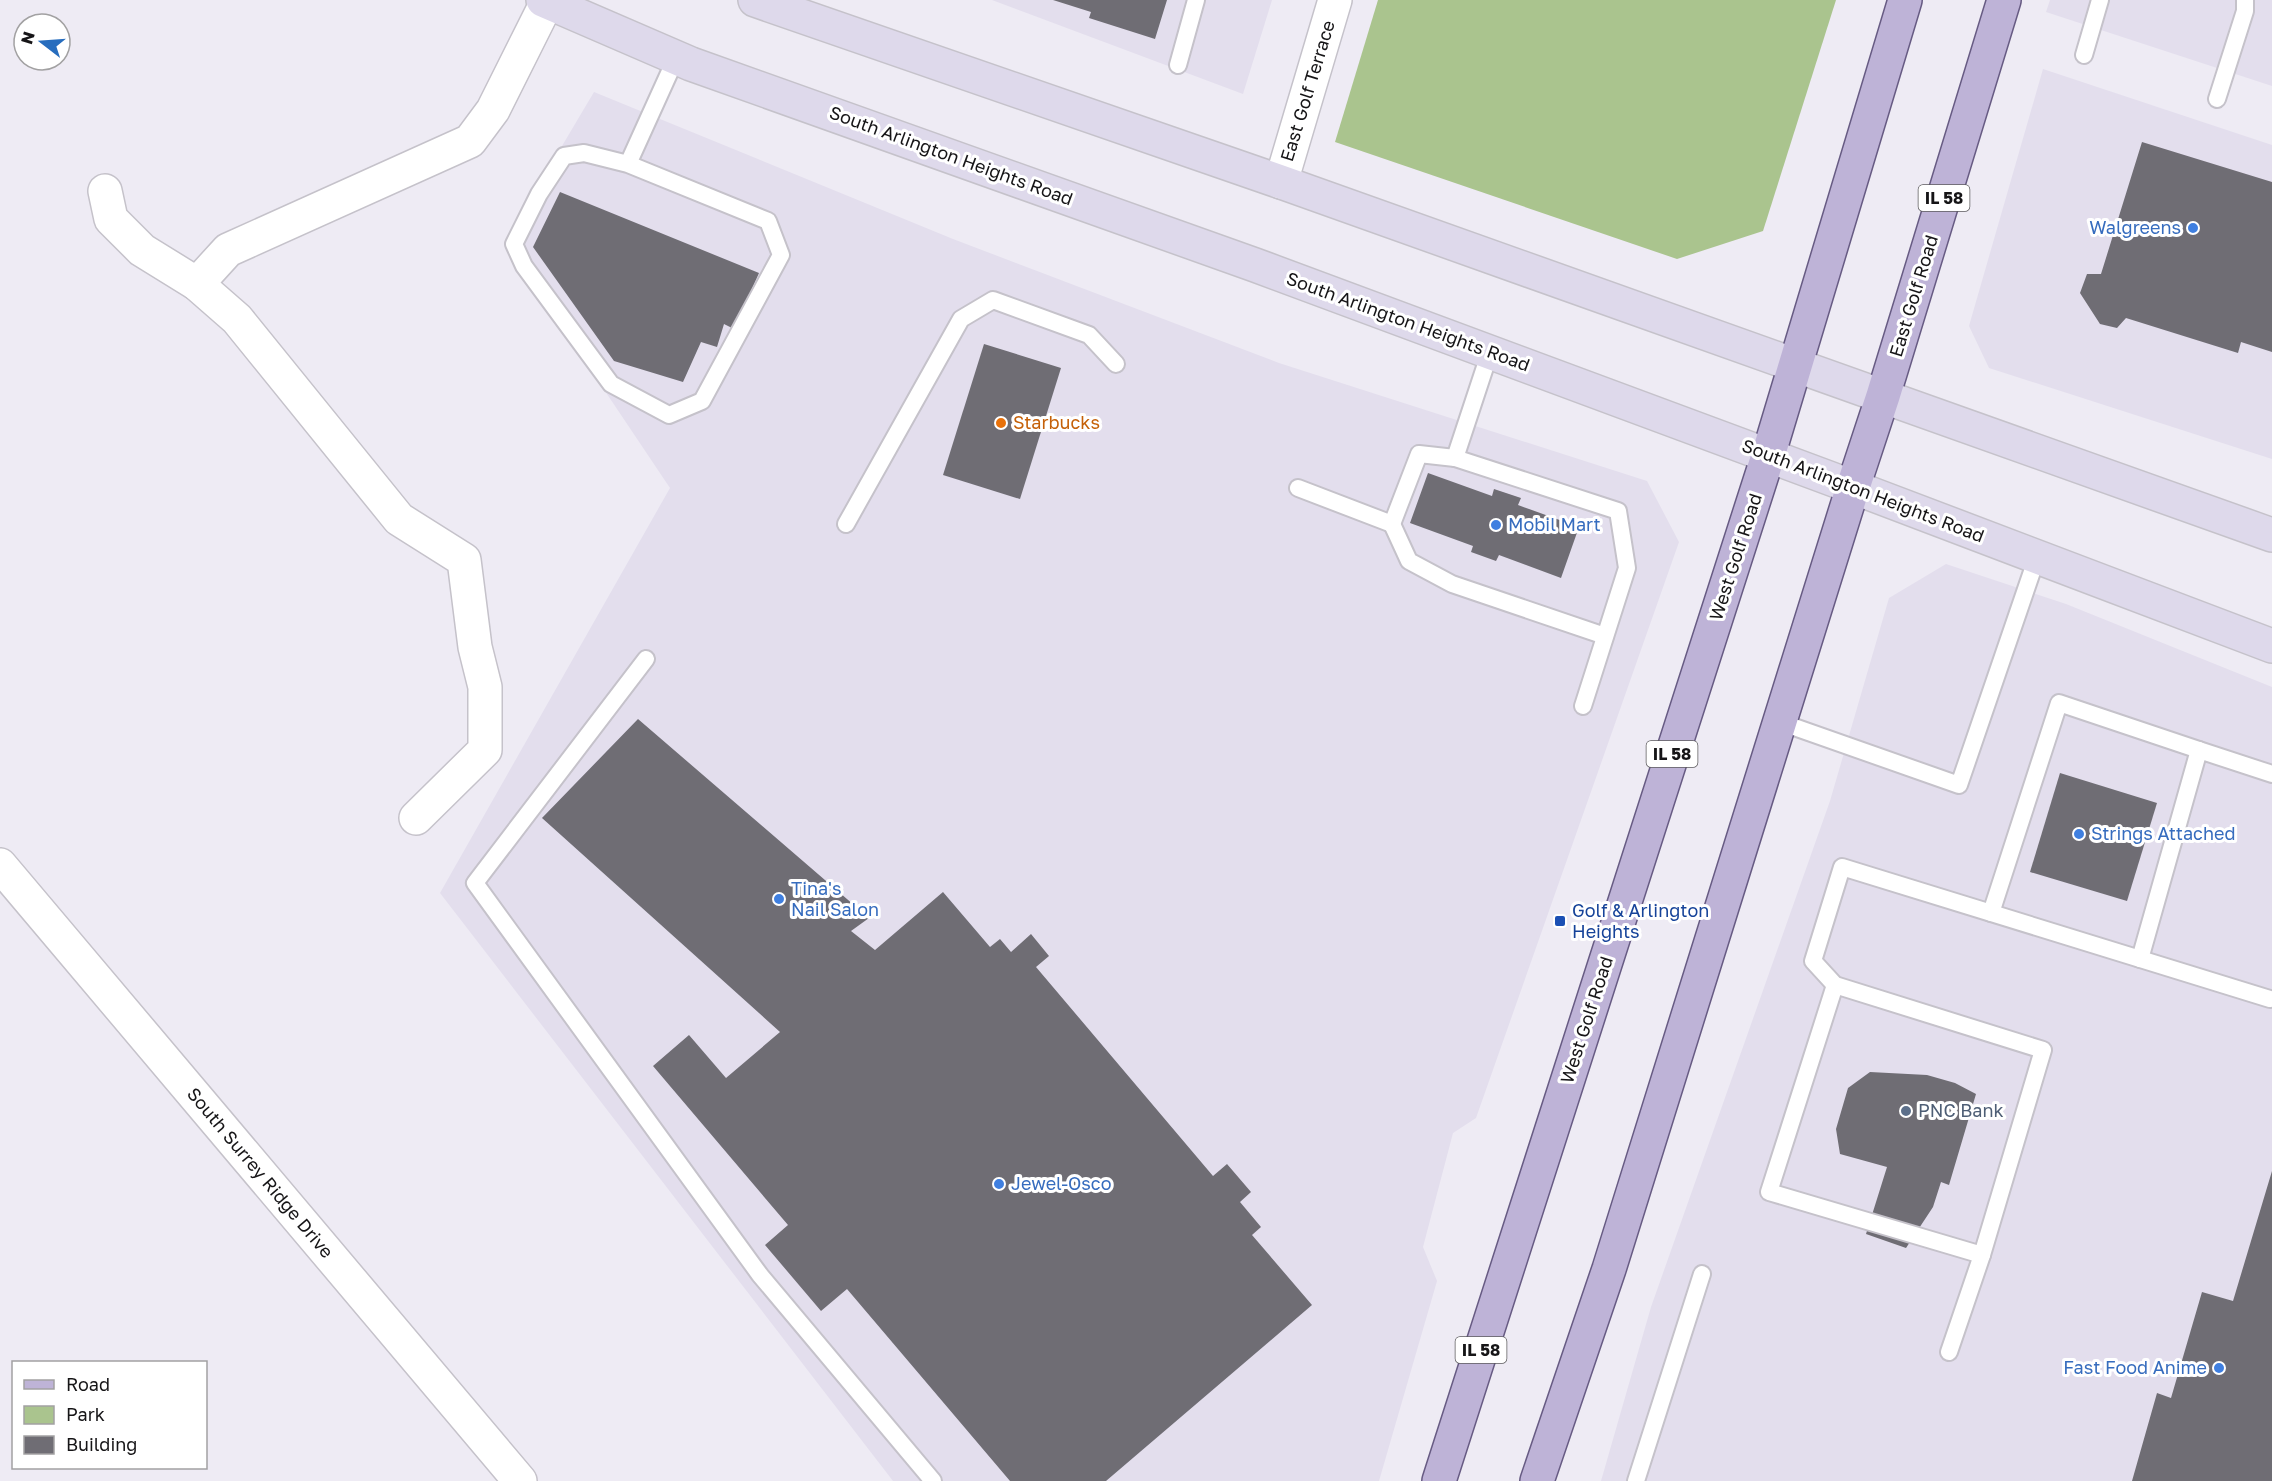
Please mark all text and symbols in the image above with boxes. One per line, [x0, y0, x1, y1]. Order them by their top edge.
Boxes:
north arrow [12, 12, 72, 72]
street label: East Golf Terrace [1275, 17, 1339, 164]
text: N [16, 29, 39, 46]
street label: South Arlington Heights Road [827, 101, 1076, 209]
road number: IL 58 [1918, 185, 1970, 211]
place label: Walgreens [2089, 216, 2181, 238]
marker: Walgreens [2186, 221, 2200, 235]
street label: East Golf Road [1884, 232, 1942, 359]
street label: South Arlington Heights Road [1284, 267, 1533, 375]
place label: Starbucks [1013, 411, 1100, 433]
marker: Starbucks [994, 416, 1008, 430]
street label: South Arlington Heights Road [1739, 434, 1988, 546]
street label: West Golf Road [1704, 490, 1766, 623]
place label: Mobil Mart [1508, 513, 1601, 535]
marker: Mobil Mart [1489, 518, 1503, 532]
road number: IL 58 [1646, 741, 1698, 767]
place label: Strings Attached [2091, 822, 2236, 844]
marker: Strings Attached [2072, 827, 2086, 841]
place label: Tina's Nail Salon [791, 877, 879, 920]
marker: Tina's Nail Salon [772, 892, 786, 906]
place label: Golf & Arlington Heights [1572, 899, 1709, 942]
marker: Golf & Arlington Heights [1553, 914, 1567, 928]
street label: West Golf Road [1555, 953, 1617, 1086]
street label: South Surrey Ridge Drive [183, 1083, 339, 1262]
place label: PNC Bank [1918, 1099, 2004, 1121]
marker: PNC Bank [1899, 1104, 1913, 1118]
place label: Jewel-Osco [1011, 1172, 1111, 1194]
marker: Jewel-Osco [992, 1177, 1006, 1191]
road number: IL 58 [1456, 1337, 1506, 1363]
place label: Fast Food Anime [2063, 1356, 2207, 1378]
legend [12, 1361, 207, 1469]
marker: Fast Food Anime [2212, 1361, 2226, 1375]
text: Road [66, 1373, 110, 1395]
text: Park [66, 1403, 105, 1425]
text: Building [66, 1433, 137, 1455]

